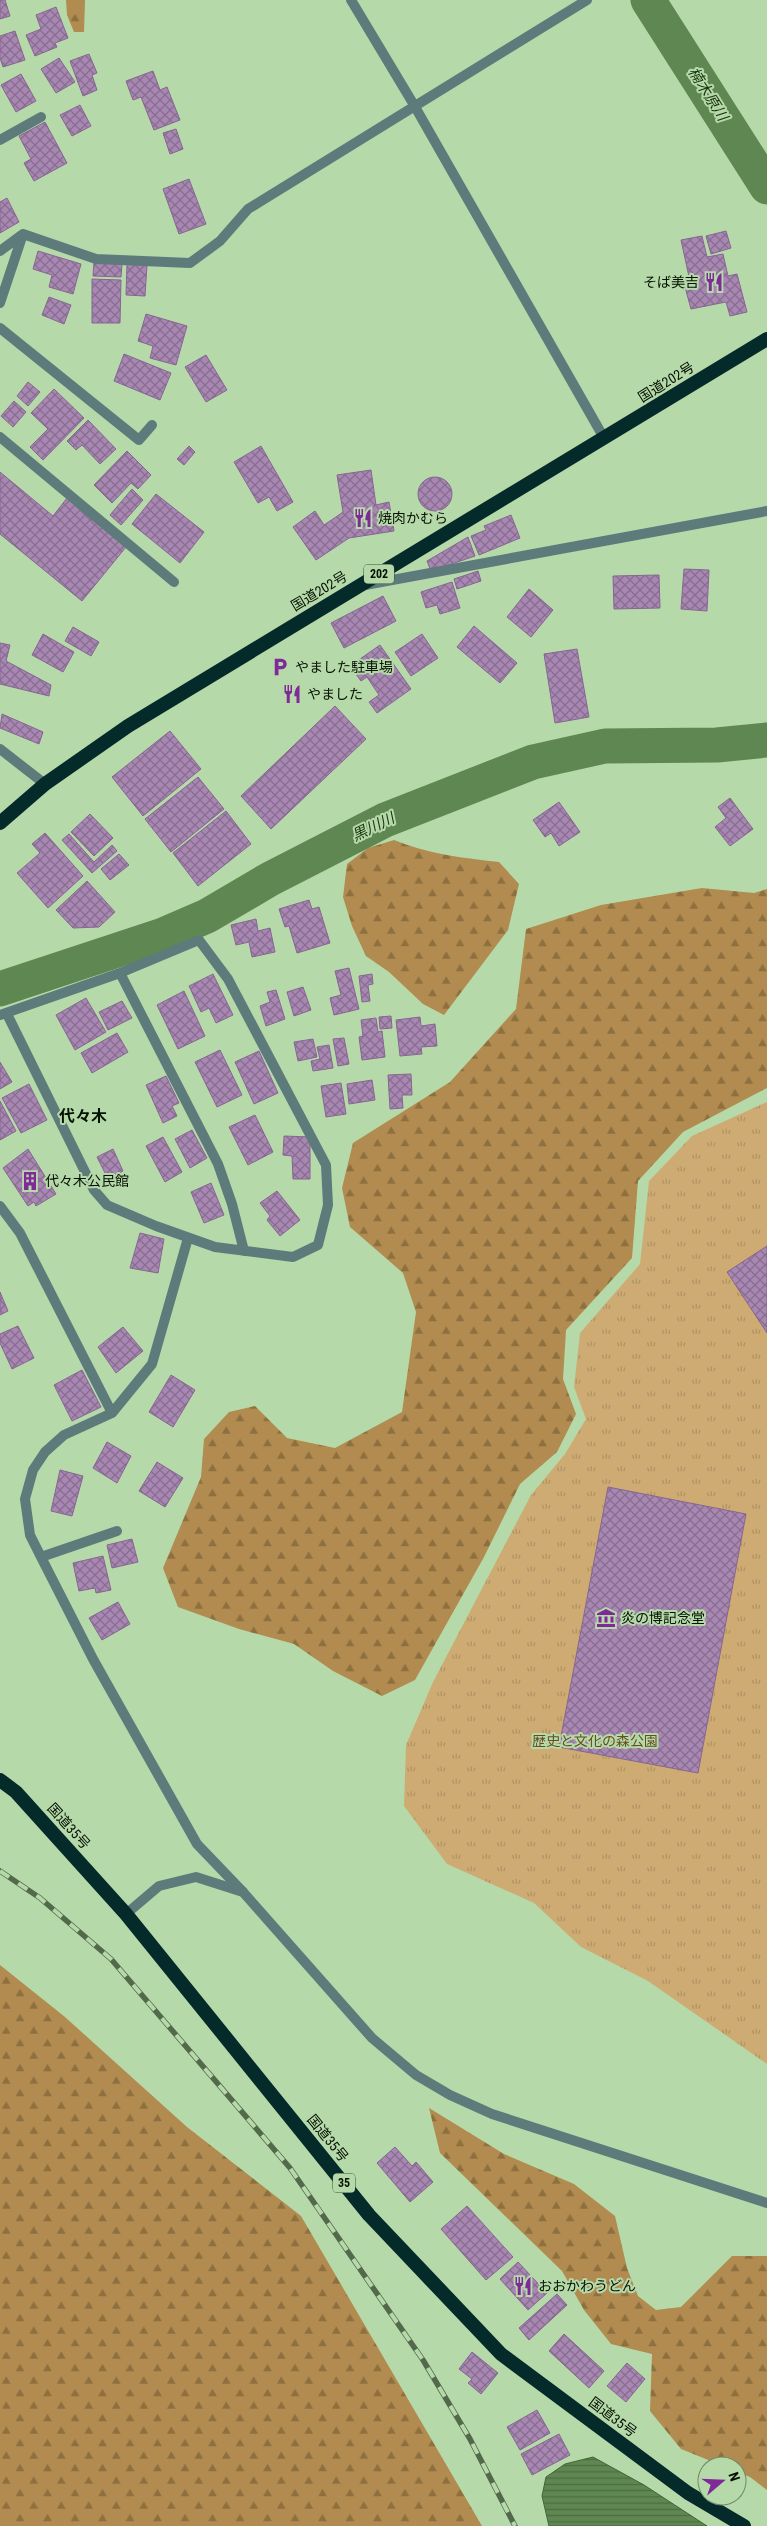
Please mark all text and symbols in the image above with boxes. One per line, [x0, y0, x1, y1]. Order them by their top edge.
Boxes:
water label: 楠木原川 [684, 64, 733, 126]
restaurant icon: そば美吉 [703, 271, 725, 293]
place label: そば美吉 [643, 274, 699, 290]
street label: 国道202号 [635, 359, 697, 405]
restaurant icon: 焼肉かむら [352, 507, 374, 529]
place label: 焼肉かむら [378, 510, 448, 526]
road number: 202 [364, 564, 394, 584]
street label: 国道202号 [288, 568, 350, 614]
parking icon: やました駐車場 [269, 656, 291, 678]
place label: やました駐車場 [295, 659, 393, 675]
restaurant icon: やました [281, 683, 303, 705]
place label: やました [307, 686, 363, 702]
water label: 黒川川 [349, 808, 399, 845]
district label: 代々木 [59, 1107, 107, 1126]
building icon: 代々木公民館 [19, 1170, 41, 1192]
place label: 代々木公民館 [45, 1173, 129, 1189]
museum icon: 炎の博記念堂 [595, 1607, 617, 1629]
place label: 炎の博記念堂 [621, 1610, 705, 1626]
park label: 歴史と文化の森公園 [532, 1733, 658, 1749]
street label: 国道35号 [44, 1800, 94, 1852]
street label: 国道35号 [304, 2111, 352, 2165]
road number: 35 [333, 2174, 355, 2192]
restaurant icon: おおかわうどん [512, 2275, 534, 2297]
place label: おおかわうどん [538, 2278, 636, 2294]
street label: 国道35号 [586, 2394, 640, 2440]
north arrow [697, 2456, 747, 2506]
text: N [725, 2470, 743, 2483]

